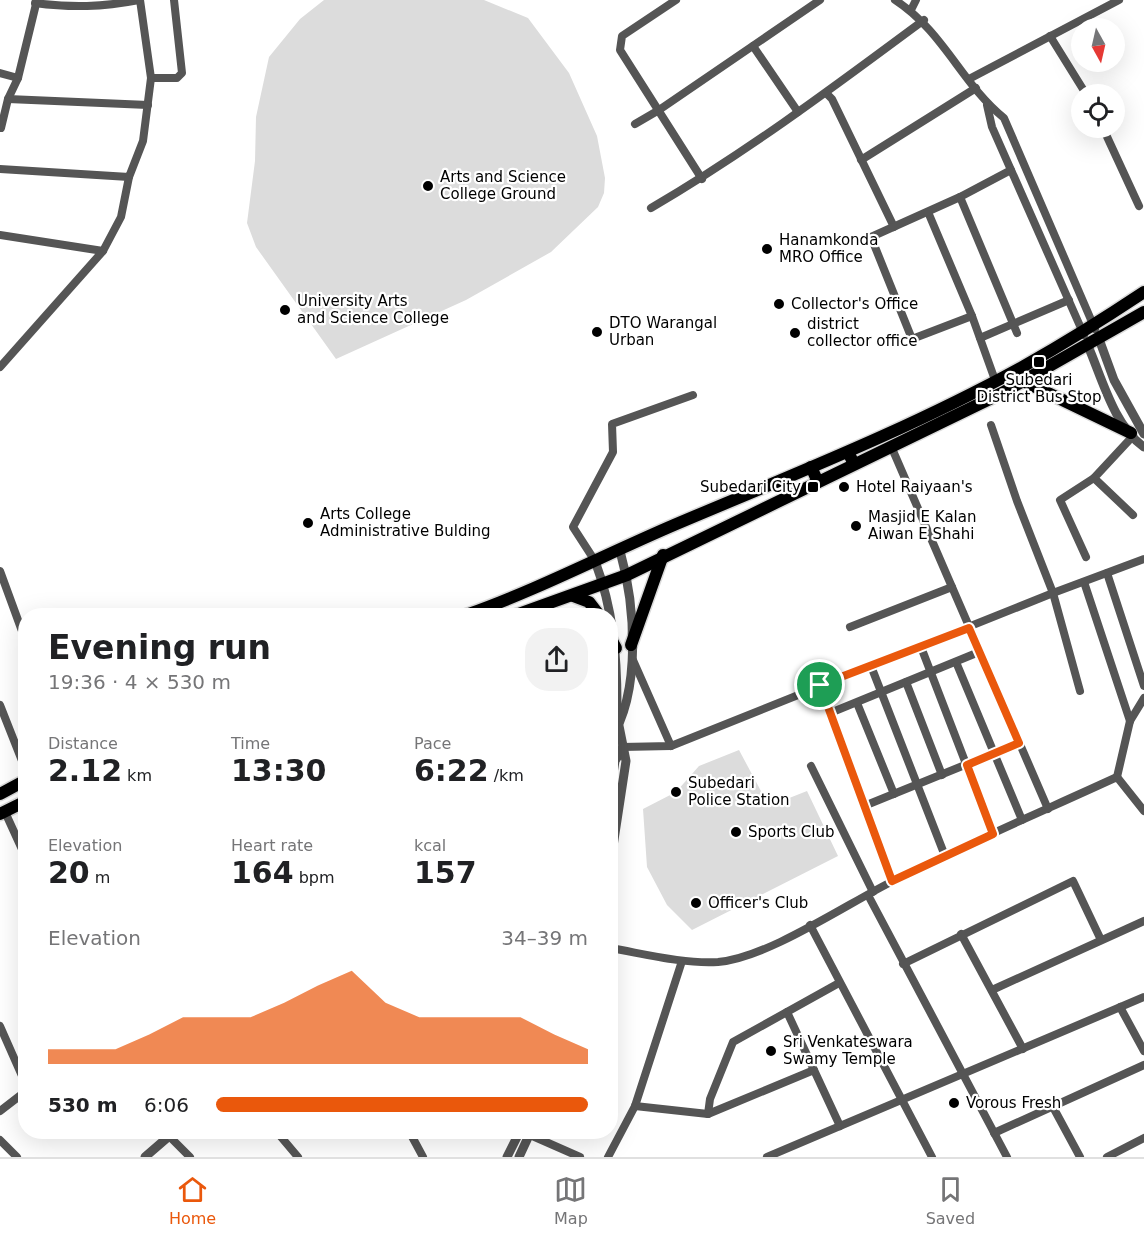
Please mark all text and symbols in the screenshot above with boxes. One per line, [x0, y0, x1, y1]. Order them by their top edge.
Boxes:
north arrow [1071, 18, 1125, 72]
map controls [1071, 18, 1125, 138]
button: locate [1071, 84, 1125, 138]
place label: Arts and Science College Ground [440, 168, 566, 203]
marker: Arts and Science College Ground [421, 179, 435, 193]
place label: Hanamkonda MRO Office [779, 231, 878, 266]
marker: Hanamkonda MRO Office [760, 242, 774, 256]
place label: University Arts and Science College [297, 292, 449, 327]
place label: Collector's Office [791, 295, 918, 313]
marker: Collector's Office [772, 297, 786, 311]
marker: University Arts and Science College [278, 303, 292, 317]
place label: DTO Warangal Urban [609, 314, 717, 349]
place label: district collector office [807, 315, 917, 350]
marker: DTO Warangal Urban [590, 325, 604, 339]
marker: district collector office [788, 326, 802, 340]
marker: Subedari District Bus Stop [1032, 355, 1046, 369]
place label: Subedari District Bus Stop [976, 371, 1102, 406]
place label: Subedari City [700, 478, 801, 496]
place label: Hotel Raiyaan's [856, 478, 973, 496]
marker: Subedari City [806, 480, 820, 494]
marker: Hotel Raiyaan's [837, 480, 851, 494]
place label: Arts College Administrative Bulding [320, 505, 491, 540]
place label: Masjid E Kalan Aiwan E Shahi [868, 508, 976, 543]
marker: Arts College Administrative Bulding [301, 516, 315, 530]
marker: Masjid E Kalan Aiwan E Shahi [849, 519, 863, 533]
text: Evening run [48, 628, 271, 667]
button: share [525, 628, 588, 691]
pin [794, 659, 845, 710]
icon: arrive [803, 668, 836, 701]
text: 19:36 · 4 × 530 m [48, 670, 231, 694]
text: Distance [48, 734, 118, 753]
text: Time [231, 734, 270, 753]
text: Pace [414, 734, 451, 753]
text: 2.12 [48, 753, 122, 788]
text: 13:30 [231, 753, 327, 788]
text: 6:22 [414, 753, 489, 788]
text: km [122, 766, 152, 785]
text: /km [489, 766, 524, 785]
place label: Subedari Police Station [688, 774, 790, 809]
marker: Subedari Police Station [669, 785, 683, 799]
place label: Sports Club [748, 823, 835, 841]
marker: Sports Club [729, 825, 743, 839]
text: Elevation [48, 836, 122, 855]
text: Heart rate [231, 836, 313, 855]
text: kcal [414, 836, 446, 855]
text: 20 [48, 855, 90, 890]
text: 164 [231, 855, 294, 890]
text: 157 [414, 855, 477, 890]
text: m [90, 868, 110, 887]
text: bpm [294, 868, 335, 887]
place label: Officer's Club [708, 894, 808, 912]
marker: Officer's Club [689, 896, 703, 910]
text: Elevation [48, 926, 141, 950]
text: 34–39 m [501, 926, 588, 950]
place label: Sri Venkateswara Swamy Temple [783, 1033, 913, 1068]
marker: Sri Venkateswara Swamy Temple [764, 1044, 778, 1058]
text: 530 m [48, 1093, 118, 1117]
text: 6:06 [144, 1093, 189, 1117]
place label: Vorous Fresh [966, 1094, 1061, 1112]
marker: Vorous Fresh [947, 1096, 961, 1110]
tab: Home [169, 1173, 216, 1228]
tab: Map [554, 1173, 588, 1228]
tab: Saved [926, 1173, 975, 1228]

